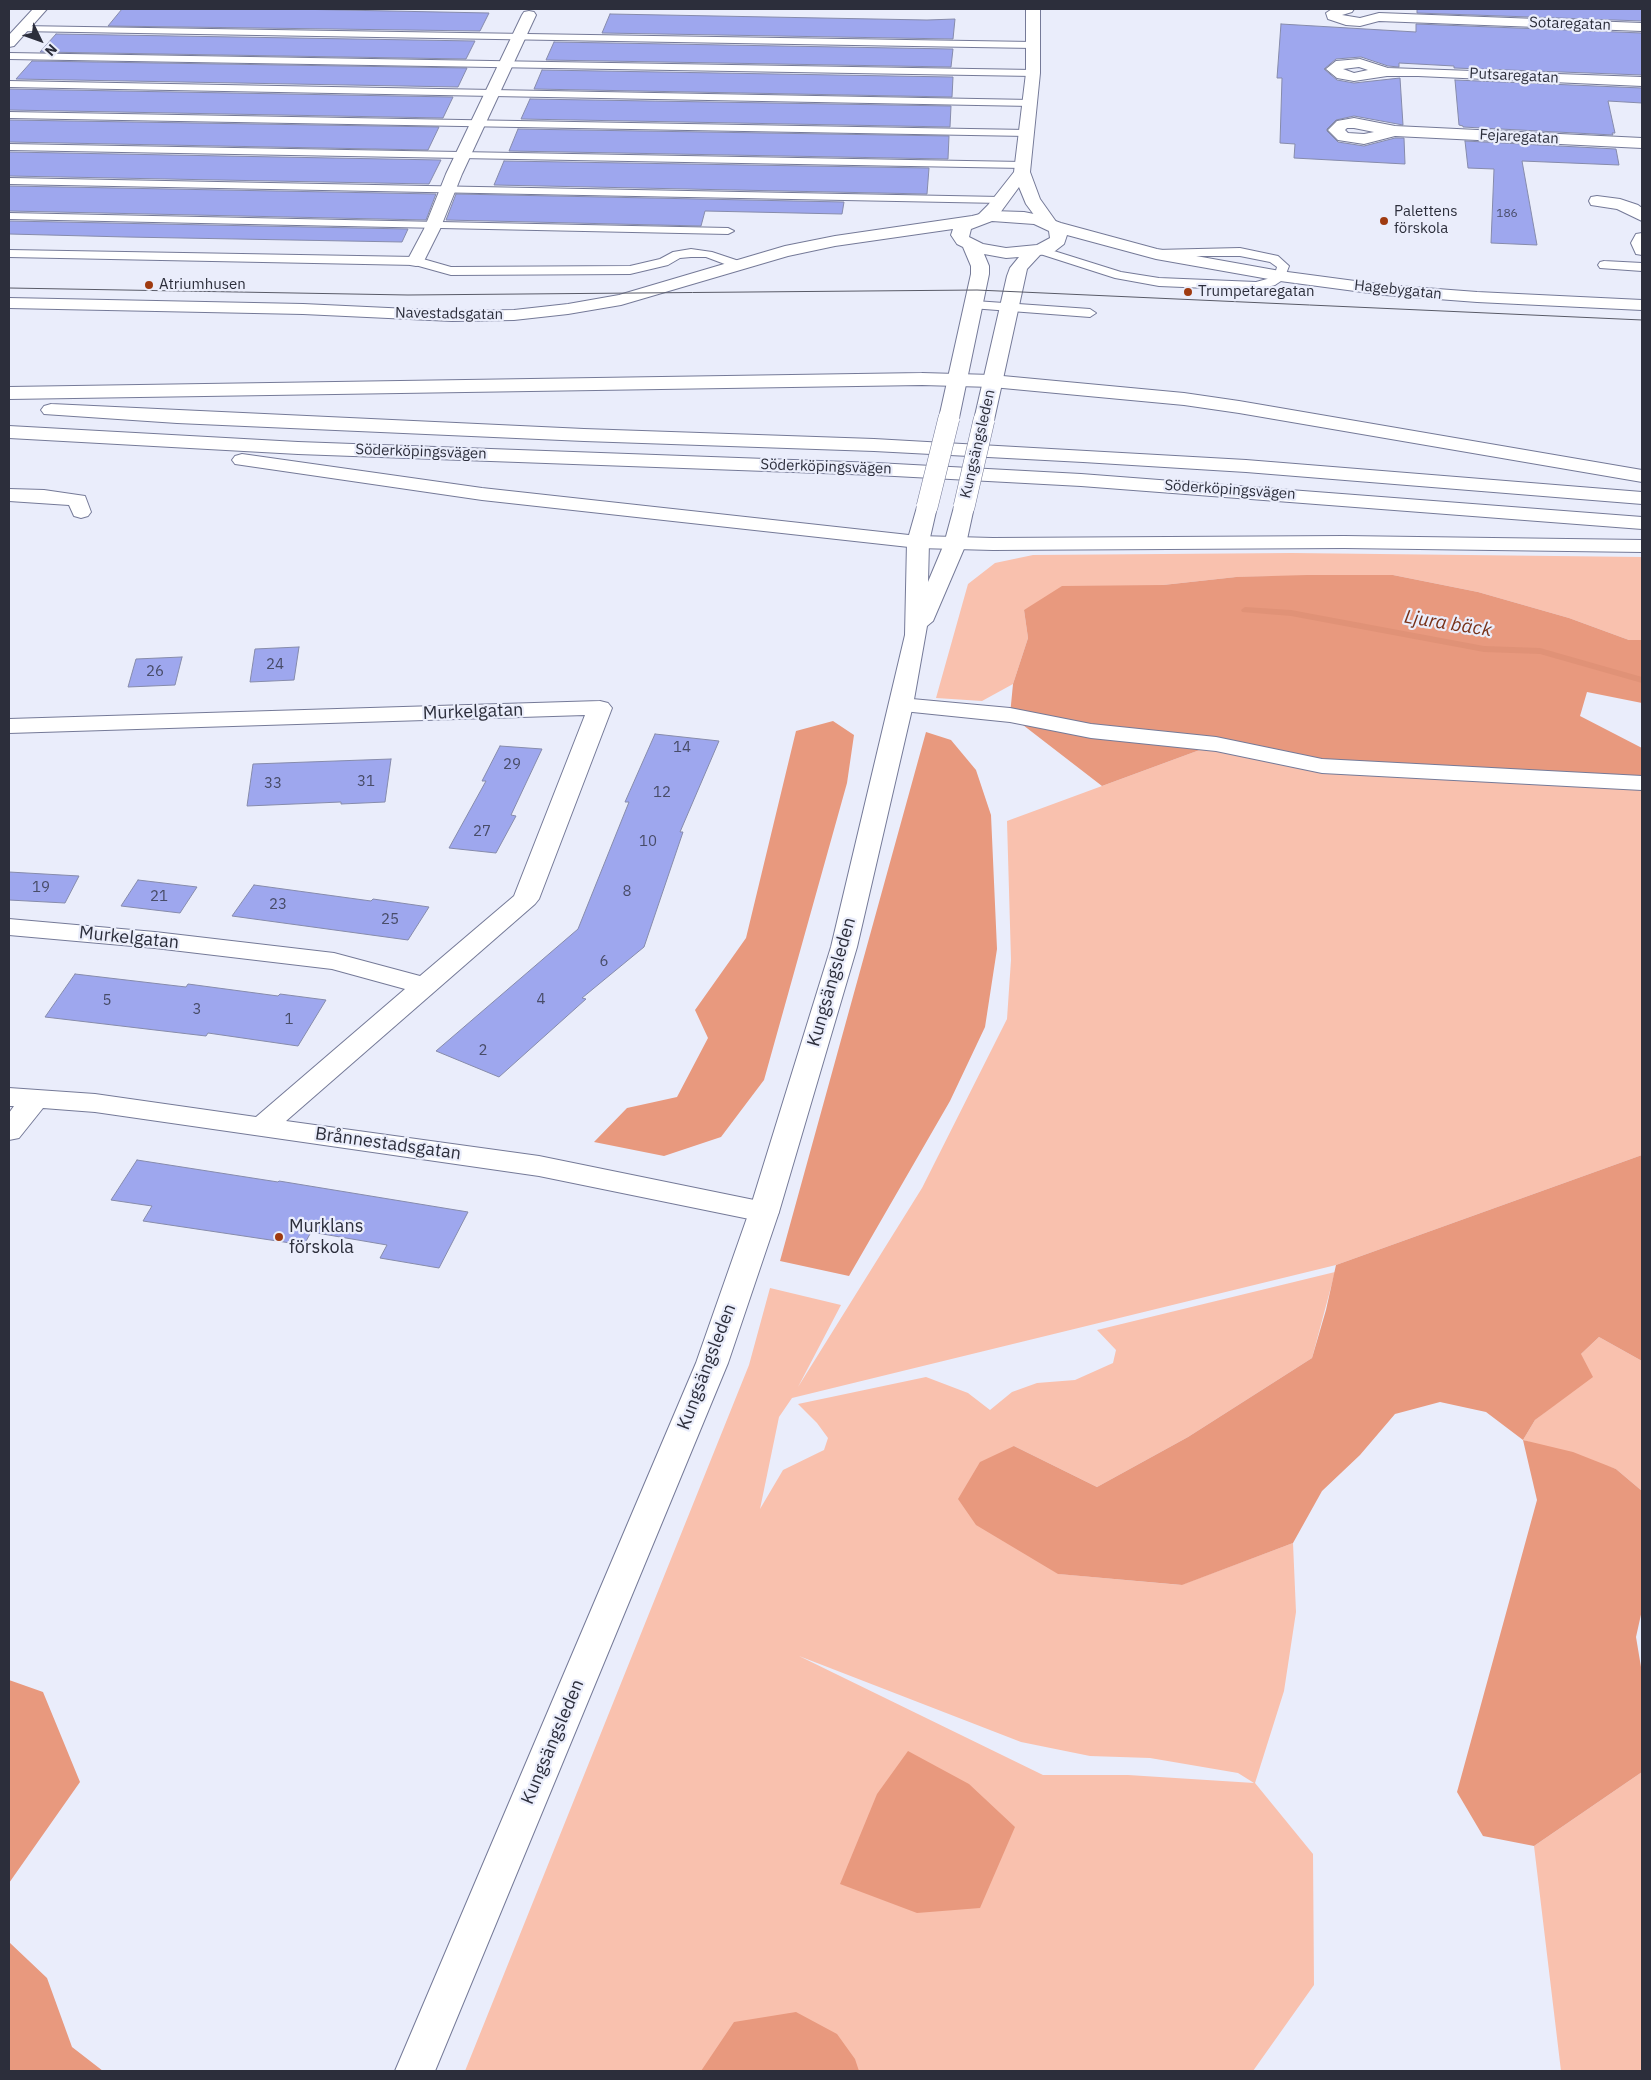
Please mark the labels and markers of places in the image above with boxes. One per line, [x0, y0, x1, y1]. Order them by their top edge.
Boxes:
place label: Palettens förskola [1394, 203, 1458, 238]
marker: Palettens förskola [1378, 215, 1390, 227]
place label: Atriumhusen [159, 276, 246, 294]
marker: Atriumhusen [143, 279, 155, 291]
place label: Trumpetaregatan [1198, 283, 1315, 301]
marker: Trumpetaregatan [1182, 286, 1194, 298]
place label: Murklans förskola [289, 1216, 363, 1258]
marker: Murklans förskola [273, 1231, 285, 1243]

